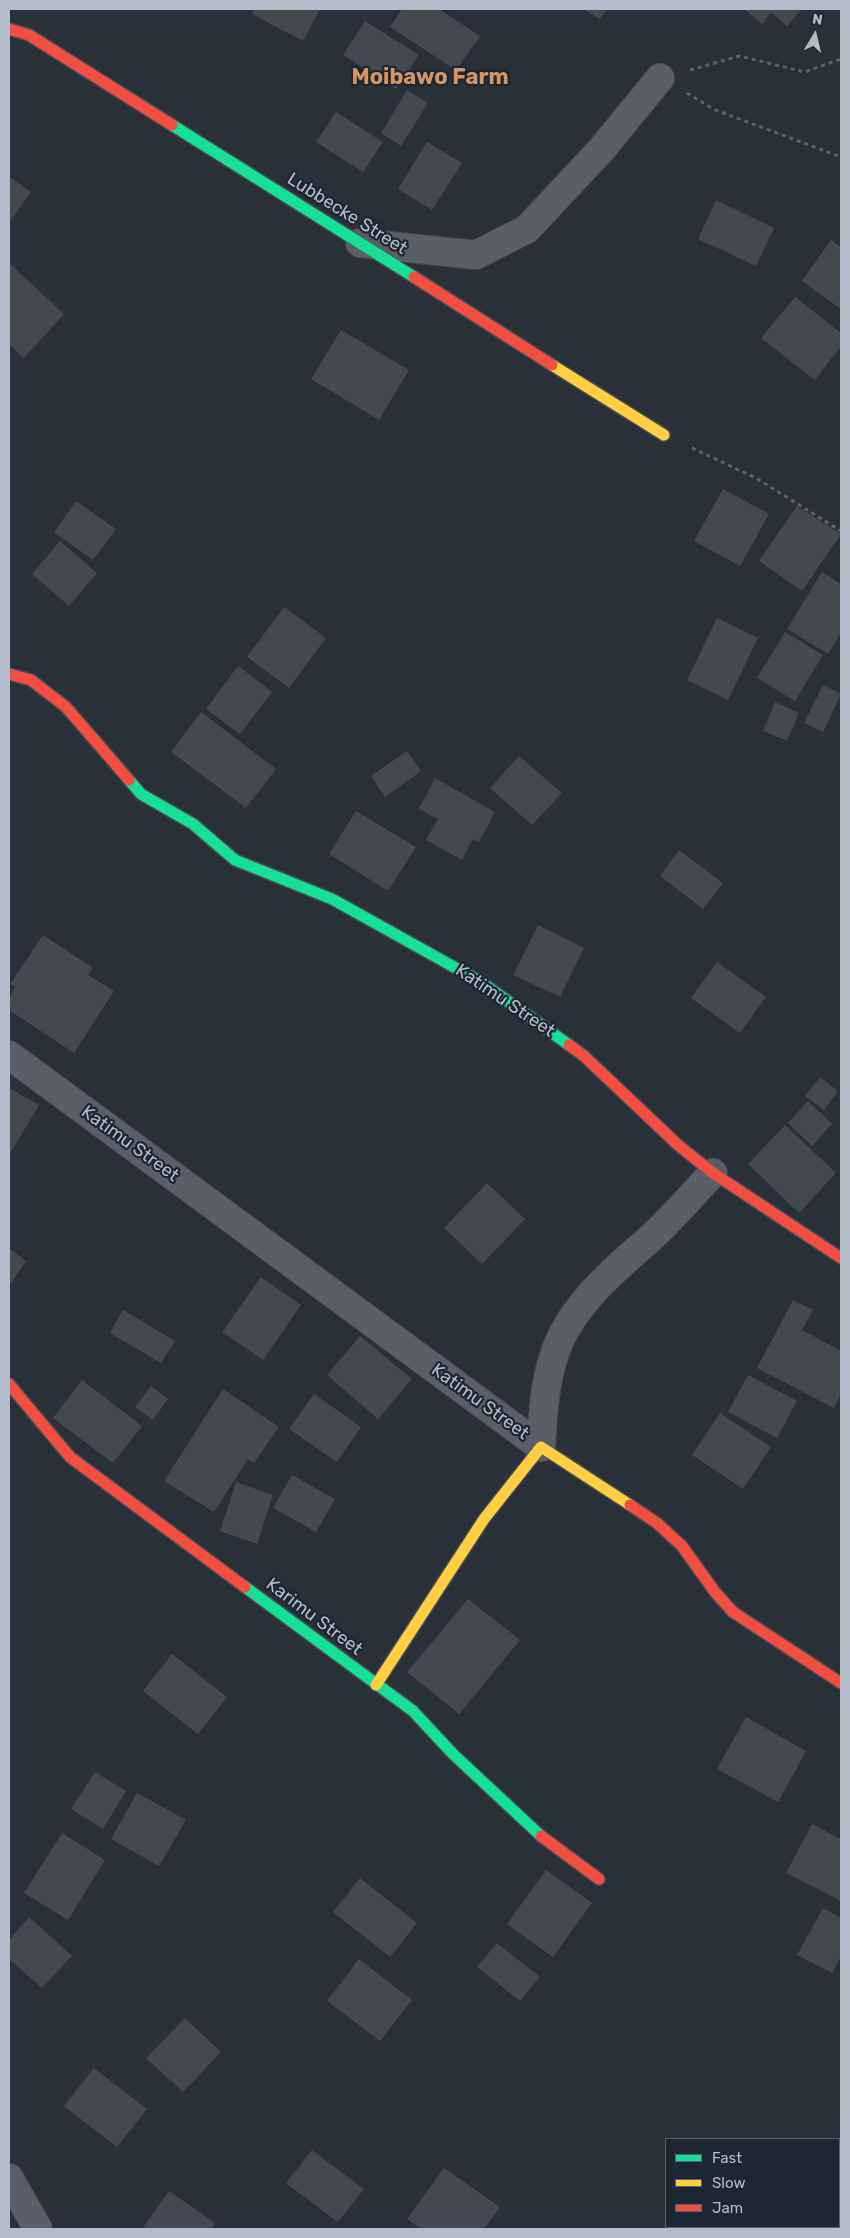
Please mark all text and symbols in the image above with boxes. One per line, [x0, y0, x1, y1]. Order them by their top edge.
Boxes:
north arrow [790, 10, 840, 60]
text: N [811, 11, 824, 29]
district label: Moibawo Farm [351, 65, 509, 91]
street label: Lubbecke Street [283, 168, 411, 260]
street label: Katimu Street [451, 960, 559, 1042]
street label: Katimu Street [77, 1101, 183, 1187]
street label: Katimu Street [427, 1359, 533, 1445]
street label: Karimu Street [262, 1574, 366, 1660]
legend [665, 2138, 840, 2228]
text: Fast [712, 2149, 742, 2167]
text: Slow [712, 2174, 745, 2192]
text: Jam [712, 2199, 743, 2217]

